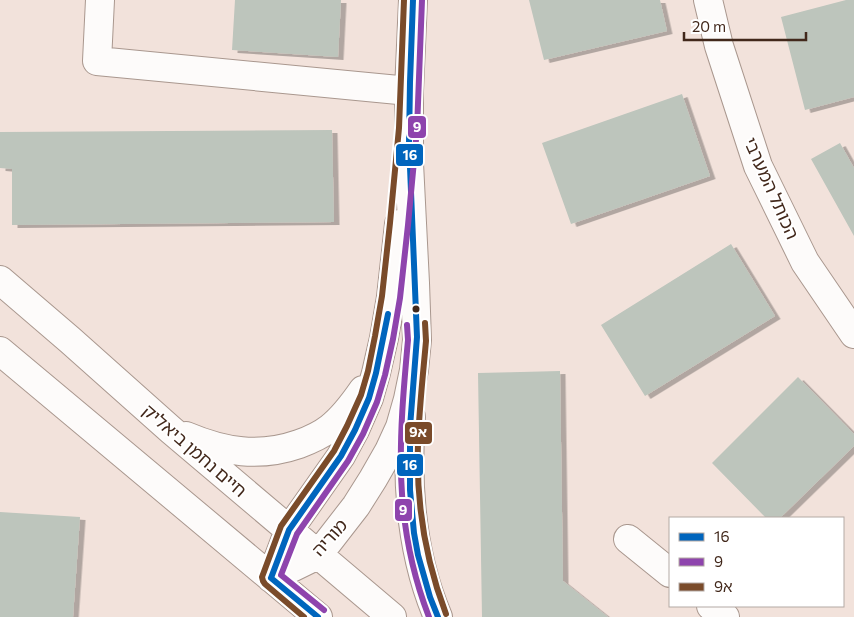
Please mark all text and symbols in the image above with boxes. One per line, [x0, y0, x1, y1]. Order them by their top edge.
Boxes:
scale bar [684, 10, 806, 42]
text: 20 m [692, 17, 726, 35]
line badge: 9 [407, 115, 427, 139]
text: 9 [413, 118, 422, 135]
street label: הכותל המערבי [740, 134, 804, 242]
line badge: 16 [395, 143, 424, 167]
text: 16 [403, 146, 418, 163]
unlabelled marker [411, 304, 421, 314]
street label: חיים נחמן ביאליק [138, 399, 252, 501]
line badge: 9א [404, 421, 433, 445]
text: 9א [409, 423, 428, 440]
line badge: 16 [396, 453, 424, 477]
text: 16 [403, 456, 418, 473]
line badge: 9 [394, 498, 413, 522]
text: 9 [399, 501, 408, 518]
street label: מוריה [307, 514, 352, 560]
legend [669, 517, 844, 607]
text: 16 [714, 527, 730, 545]
text: 9 [714, 552, 723, 570]
text: 9א [714, 577, 733, 595]

